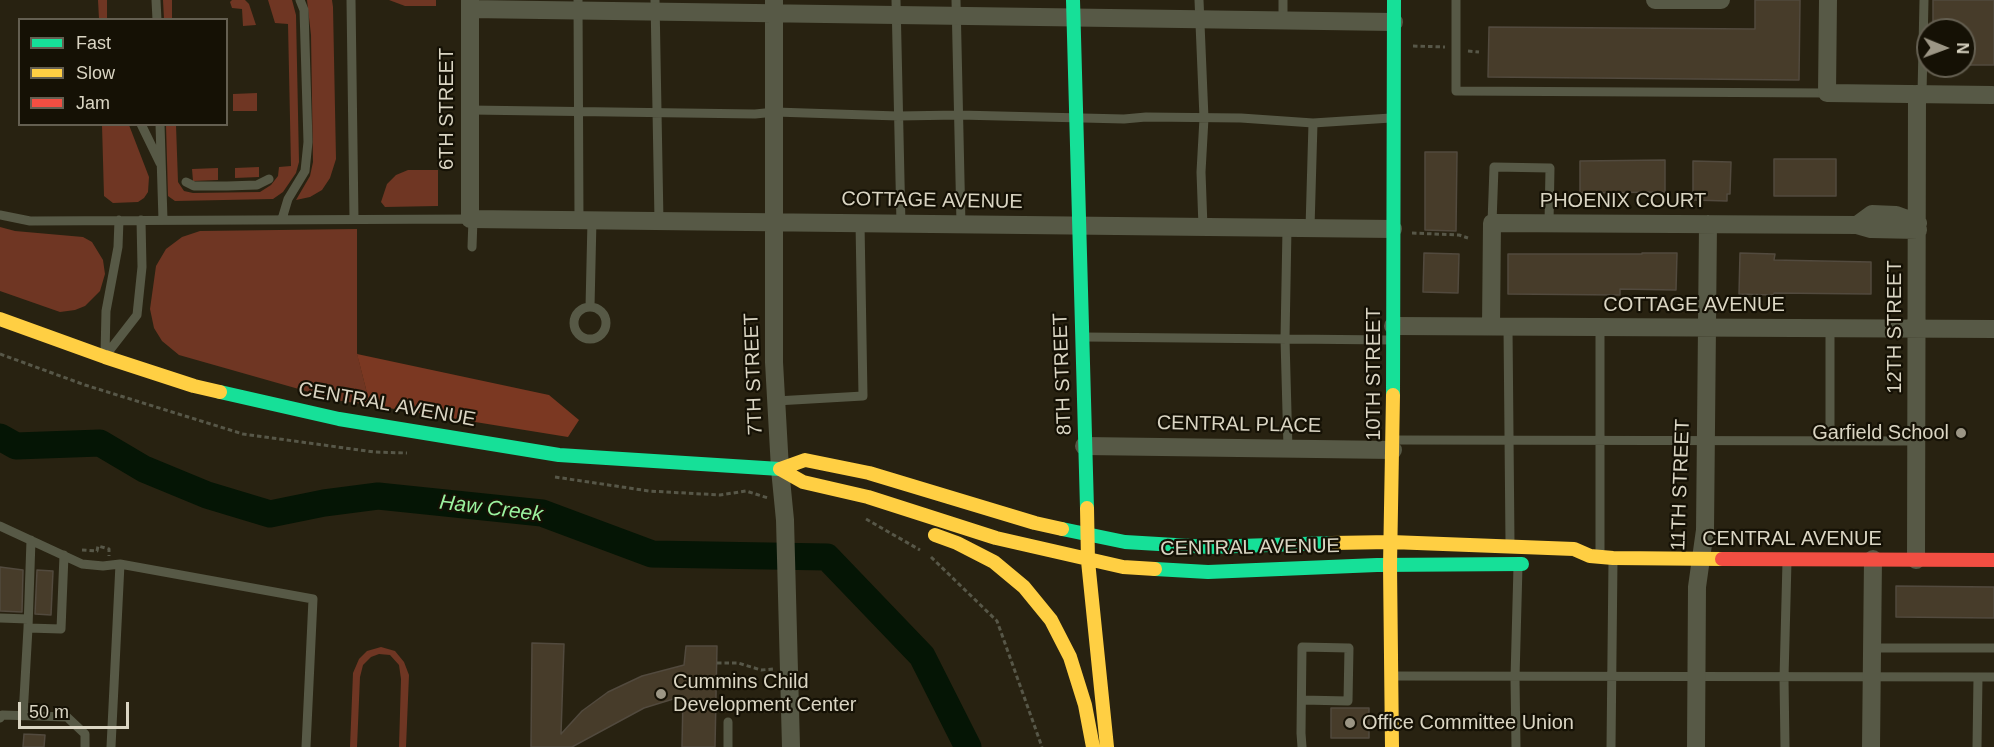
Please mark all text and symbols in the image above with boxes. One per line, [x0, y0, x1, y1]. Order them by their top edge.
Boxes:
legend [18, 18, 228, 126]
north arrow [1916, 18, 1976, 78]
text: Fast [76, 33, 111, 53]
text: N [1954, 42, 1971, 54]
street label: 6TH STREET [435, 48, 459, 170]
text: Slow [76, 63, 115, 83]
text: Jam [76, 93, 110, 113]
street label: COTTAGE AVENUE [841, 187, 1023, 215]
street label: PHOENIX COURT [1540, 189, 1706, 213]
street label: 12TH STREET [1883, 260, 1907, 394]
street label: COTTAGE AVENUE [1603, 293, 1785, 317]
street label: 10TH STREET [1362, 307, 1386, 441]
street label: 7TH STREET [740, 313, 768, 435]
street label: 8TH STREET [1049, 313, 1077, 435]
street label: CENTRAL AVENUE [296, 378, 478, 432]
street label: CENTRAL PLACE [1157, 412, 1321, 438]
street label: 11TH STREET [1667, 419, 1695, 551]
place label: Garfield School [1812, 421, 1949, 445]
marker: Garfield School [1954, 426, 1968, 440]
water label: Haw Creek [438, 490, 544, 528]
street label: CENTRAL AVENUE [1702, 527, 1882, 551]
street label: CENTRAL AVENUE [1160, 534, 1340, 562]
place label: Cummins Child Development Center [673, 670, 856, 717]
marker: Cummins Child Development Center [654, 687, 668, 701]
scale bar [21, 690, 132, 728]
text: 50 m [29, 702, 69, 722]
place label: Office Committee Union [1362, 711, 1574, 735]
marker: Office Committee Union [1343, 716, 1357, 730]

